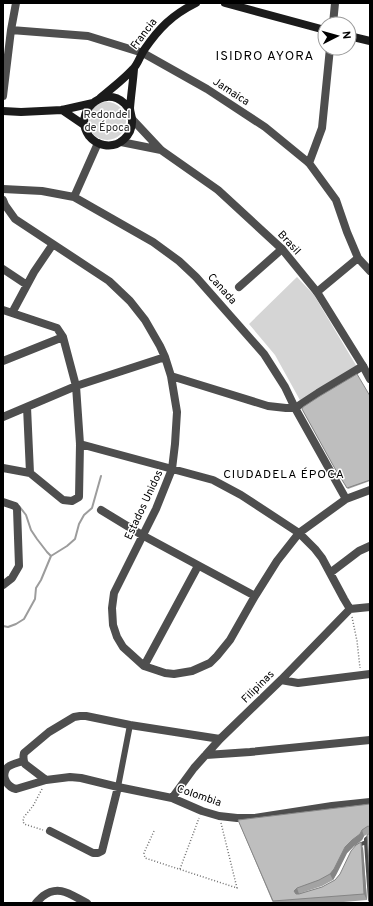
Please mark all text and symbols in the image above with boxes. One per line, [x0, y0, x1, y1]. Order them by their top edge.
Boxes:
street label: Francia [128, 15, 160, 53]
north arrow [317, 16, 357, 56]
text: N [339, 30, 353, 40]
district label: ISIDRO AYORA [216, 49, 314, 65]
street label: Jamaica [210, 75, 252, 109]
park label: Redondel de Época [84, 108, 130, 135]
street label: Brasil [274, 228, 304, 258]
street label: Canada [204, 270, 240, 308]
district label: CIUDADELA ÉPOCA [223, 467, 345, 483]
street label: Estados Unidos [122, 468, 166, 542]
street label: Filipinas [239, 668, 277, 706]
street label: Colombia [175, 782, 223, 810]

